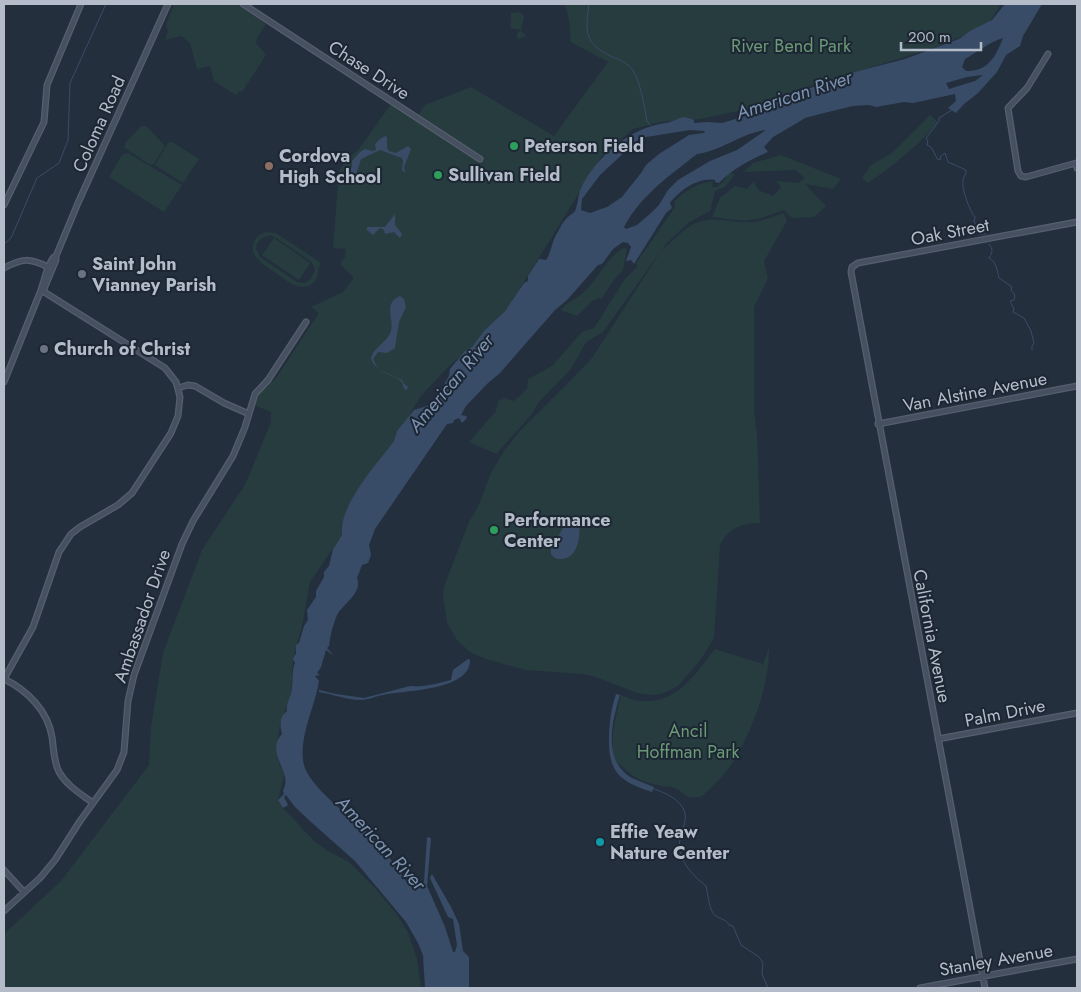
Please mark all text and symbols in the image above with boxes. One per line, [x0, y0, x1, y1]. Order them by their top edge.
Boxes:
scale bar [901, 20, 981, 52]
text: 200 m [908, 26, 951, 48]
park label: River Bend Park [731, 33, 851, 59]
street label: Chase Drive [323, 34, 415, 106]
water label: American River [732, 63, 857, 127]
street label: Coloma Road [66, 72, 132, 176]
place label: Peterson Field [524, 133, 644, 159]
marker: Peterson Field [508, 140, 520, 152]
place label: Cordova High School [279, 143, 381, 190]
marker: Cordova High School [263, 160, 275, 172]
place label: Sullivan Field [448, 162, 560, 188]
marker: Sullivan Field [432, 169, 444, 181]
street label: Oak Street [909, 212, 992, 252]
place label: Saint John Vianney Parish [91, 251, 217, 298]
marker: Saint John Vianney Parish [76, 268, 88, 280]
water label: American River [401, 327, 501, 439]
place label: Church of Christ [54, 336, 191, 362]
marker: Church of Christ [38, 343, 50, 355]
street label: Van Alstine Avenue [901, 365, 1049, 419]
place label: Performance Center [504, 507, 611, 554]
marker: Performance Center [488, 524, 500, 536]
street label: Ambassador Drive [107, 546, 177, 686]
street label: California Avenue [906, 567, 958, 705]
street label: Palm Drive [962, 692, 1048, 734]
park label: Ancil Hoffman Park [637, 718, 739, 765]
water label: American River [329, 789, 433, 898]
place label: Effie Yeaw Nature Center [610, 819, 730, 866]
marker: Effie Yeaw Nature Center [594, 836, 606, 848]
street label: Stanley Avenue [937, 937, 1055, 983]

